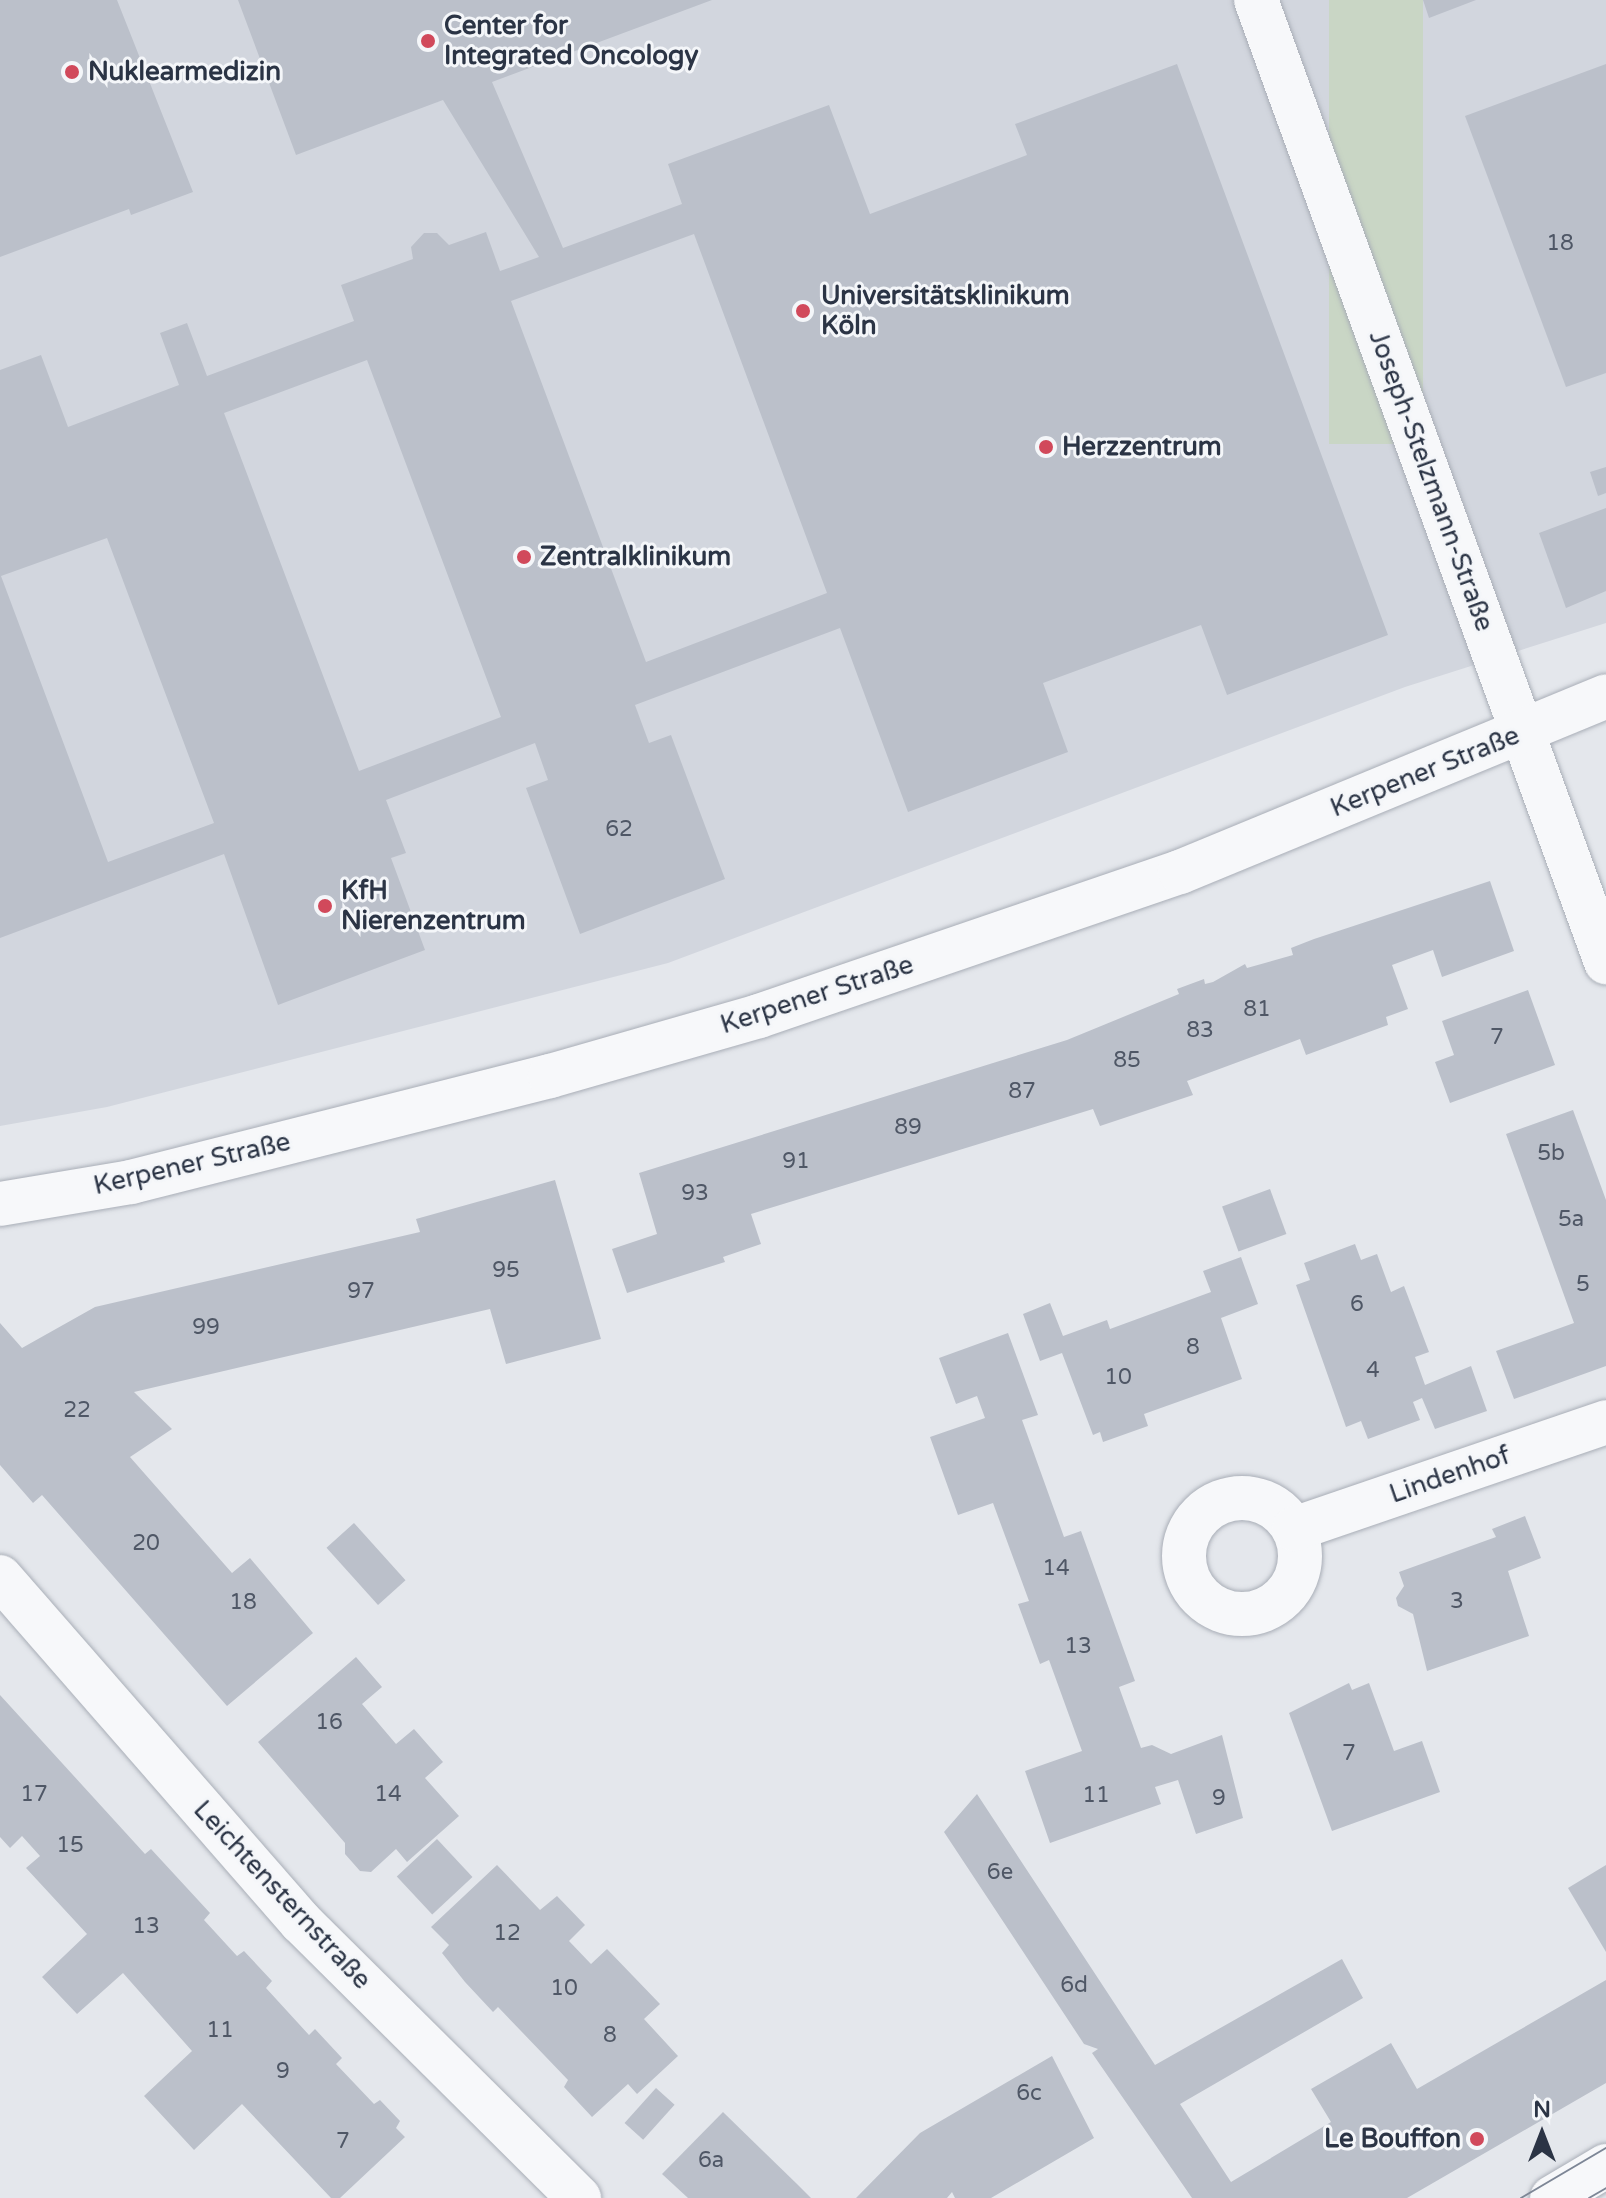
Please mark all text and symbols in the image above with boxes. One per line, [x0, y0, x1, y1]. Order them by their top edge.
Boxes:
place label: Center for Integrated Oncology [444, 10, 698, 72]
marker: Center for Integrated Oncology [419, 32, 437, 50]
place label: Nuklearmedizin [88, 56, 281, 88]
marker: Nuklearmedizin [63, 63, 81, 81]
house number: 18 [1546, 231, 1574, 257]
place label: Universitätsklinikum Köln [821, 280, 1070, 342]
marker: Universitätsklinikum Köln [792, 300, 814, 322]
street label: Joseph-Stelzmann-Straße [1362, 326, 1500, 636]
place label: Herzzentrum [1062, 431, 1222, 463]
marker: Herzzentrum [1037, 438, 1055, 456]
place label: Zentralklinikum [540, 541, 731, 573]
marker: Zentralklinikum [515, 548, 533, 566]
street label: Kerpener Straße [1326, 720, 1524, 824]
house number: 62 [605, 817, 633, 843]
place label: KfH Nierenzentrum [341, 875, 526, 936]
marker: KfH Nierenzentrum [316, 897, 334, 915]
street label: Kerpener Straße [717, 949, 917, 1041]
house number: 81 [1243, 997, 1271, 1023]
house number: 83 [1186, 1018, 1214, 1044]
house number: 7 [1490, 1025, 1504, 1051]
house number: 85 [1113, 1048, 1141, 1074]
house number: 87 [1008, 1079, 1036, 1105]
house number: 89 [894, 1115, 922, 1141]
street label: Kerpener Straße [91, 1126, 293, 1202]
house number: 5b [1537, 1141, 1565, 1167]
house number: 91 [782, 1149, 810, 1175]
house number: 93 [681, 1181, 709, 1207]
house number: 5a [1558, 1207, 1584, 1233]
house number: 95 [492, 1258, 520, 1284]
house number: 5 [1576, 1272, 1590, 1298]
house number: 97 [347, 1279, 375, 1305]
house number: 6 [1350, 1292, 1364, 1318]
house number: 99 [192, 1315, 220, 1341]
house number: 8 [1186, 1335, 1200, 1361]
house number: 4 [1366, 1358, 1380, 1384]
house number: 10 [1104, 1365, 1132, 1391]
house number: 22 [63, 1398, 91, 1424]
street label: Lindenhof [1386, 1440, 1514, 1510]
house number: 20 [132, 1531, 160, 1557]
house number: 14 [1042, 1556, 1070, 1582]
house number: 3 [1450, 1589, 1464, 1615]
house number: 18 [229, 1590, 257, 1616]
house number: 13 [1064, 1634, 1092, 1660]
house number: 16 [315, 1710, 343, 1736]
house number: 7 [1342, 1741, 1356, 1767]
house number: 17 [20, 1782, 48, 1808]
house number: 14 [374, 1782, 402, 1808]
house number: 11 [1082, 1783, 1110, 1809]
house number: 9 [1212, 1786, 1226, 1812]
street label: Leichtensternstraße [187, 1794, 377, 1996]
house number: 15 [56, 1833, 84, 1859]
house number: 6e [987, 1860, 1013, 1886]
house number: 13 [132, 1914, 160, 1940]
house number: 12 [493, 1921, 521, 1947]
house number: 6d [1060, 1973, 1088, 1999]
house number: 10 [550, 1976, 578, 2002]
house number: 11 [206, 2018, 234, 2044]
house number: 8 [603, 2023, 617, 2049]
house number: 9 [276, 2059, 290, 2085]
house number: 6c [1016, 2081, 1042, 2107]
north arrow [1502, 2094, 1582, 2174]
text: N [1533, 2097, 1551, 2123]
place label: Le Bouffon [1324, 2123, 1461, 2155]
house number: 7 [336, 2129, 350, 2155]
marker: Le Bouffon [1468, 2130, 1486, 2148]
house number: 6a [698, 2148, 724, 2174]

